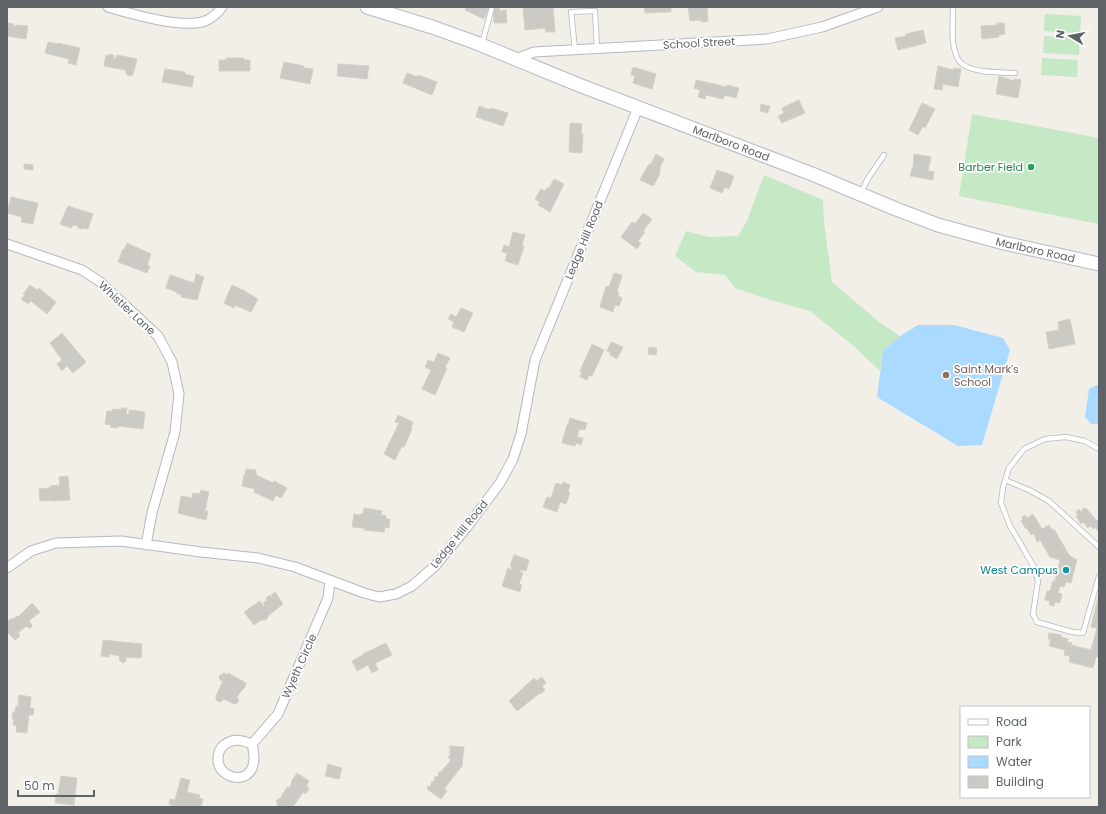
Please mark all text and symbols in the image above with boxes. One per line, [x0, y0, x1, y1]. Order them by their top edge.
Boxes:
north arrow [1050, 16, 1090, 56]
text: N [1052, 29, 1069, 40]
street label: School Street [663, 33, 735, 53]
street label: Marlboro Road [691, 121, 772, 165]
place label: Barber Field [958, 159, 1023, 175]
marker: Barber Field [1026, 162, 1036, 172]
street label: Ledge Hill Road [561, 198, 607, 282]
street label: Marlboro Road [994, 233, 1077, 266]
street label: Whistler Lane [95, 277, 159, 339]
place label: Saint Mark's School [954, 361, 1019, 390]
marker: Saint Mark's School [941, 370, 951, 380]
street label: Ledge Hill Road [427, 497, 491, 571]
place label: West Campus [980, 562, 1058, 578]
marker: West Campus [1061, 565, 1071, 575]
street label: Wyeth Circle [278, 631, 320, 701]
legend [960, 706, 1090, 798]
text: Road [996, 713, 1027, 730]
text: Park [996, 733, 1023, 750]
text: Water [996, 753, 1033, 770]
scale bar [18, 772, 94, 798]
text: Building [996, 773, 1044, 790]
text: 50 m [24, 777, 55, 794]

